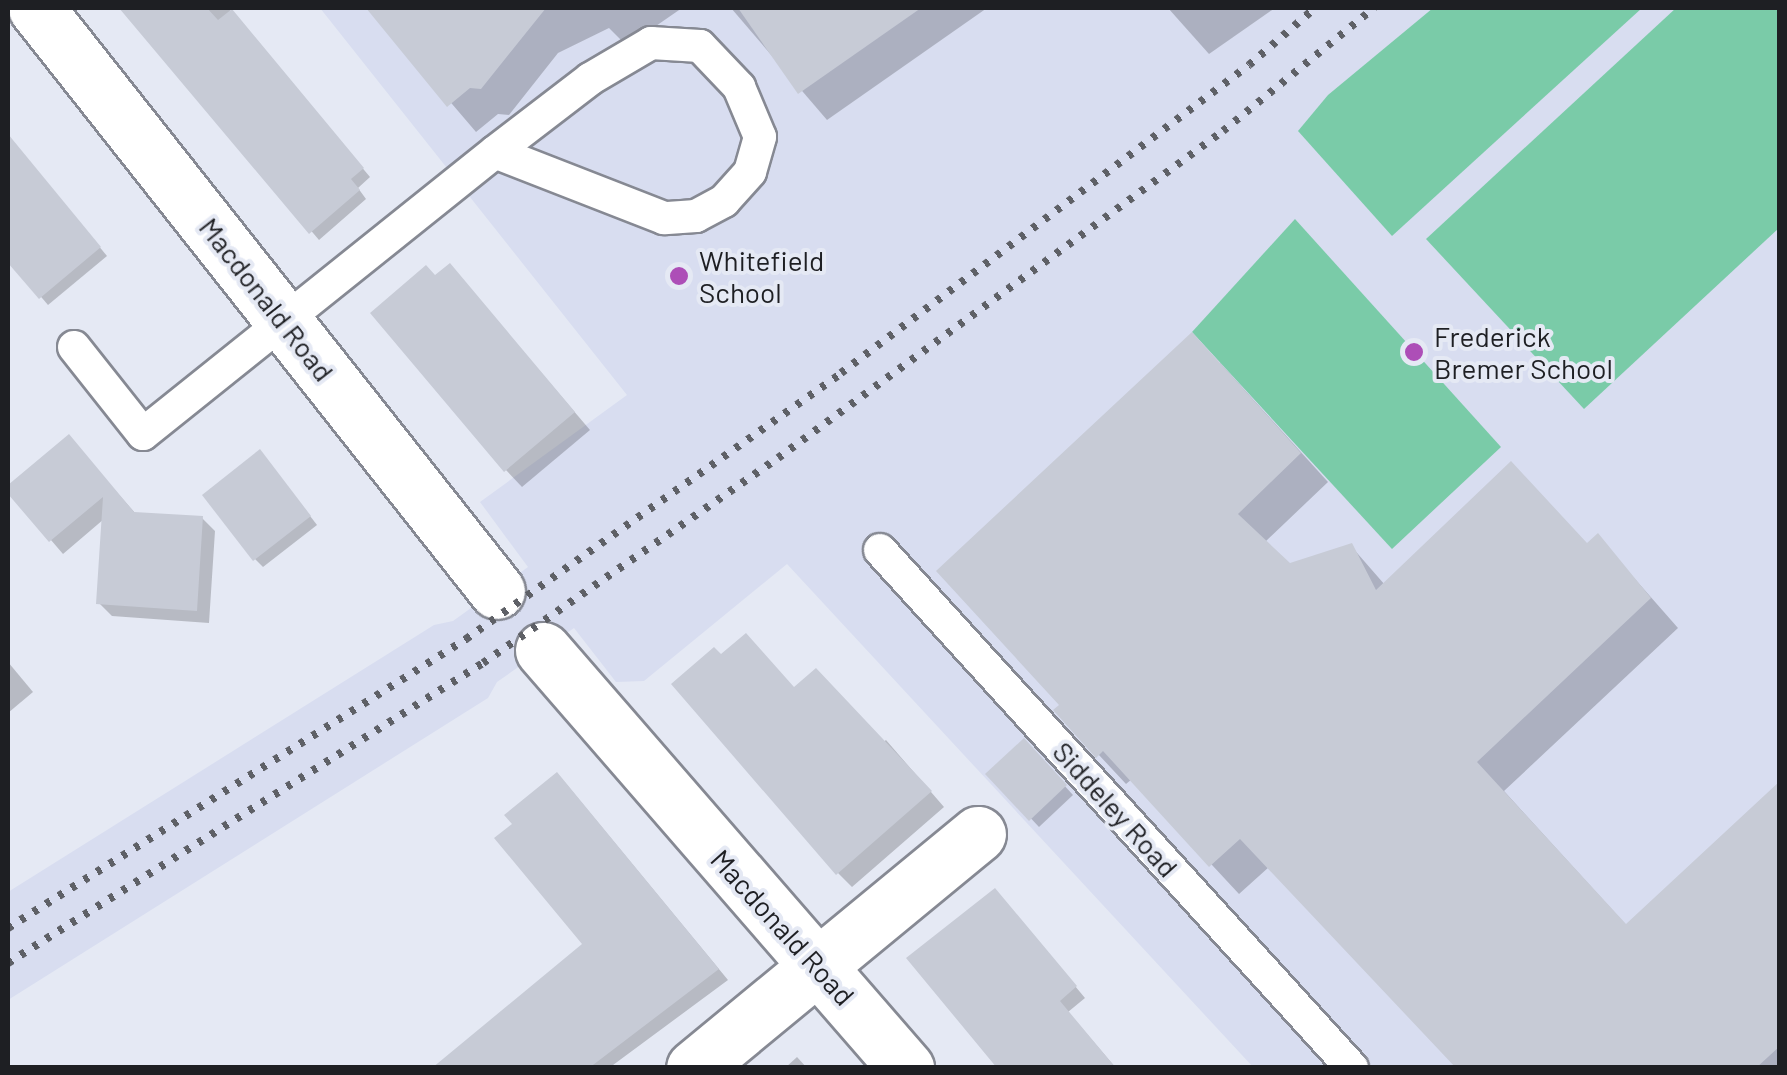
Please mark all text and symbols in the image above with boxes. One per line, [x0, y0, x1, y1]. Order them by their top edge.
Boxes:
street label: Macdonald Road [193, 211, 341, 387]
place label: Whitefield School [699, 243, 824, 309]
marker: Whitefield School [668, 265, 690, 287]
place label: Frederick Bremer School [1434, 319, 1613, 385]
marker: Frederick Bremer School [1403, 341, 1425, 363]
street label: Siddeley Road [1047, 734, 1185, 884]
street label: Macdonald Road [704, 842, 862, 1012]

